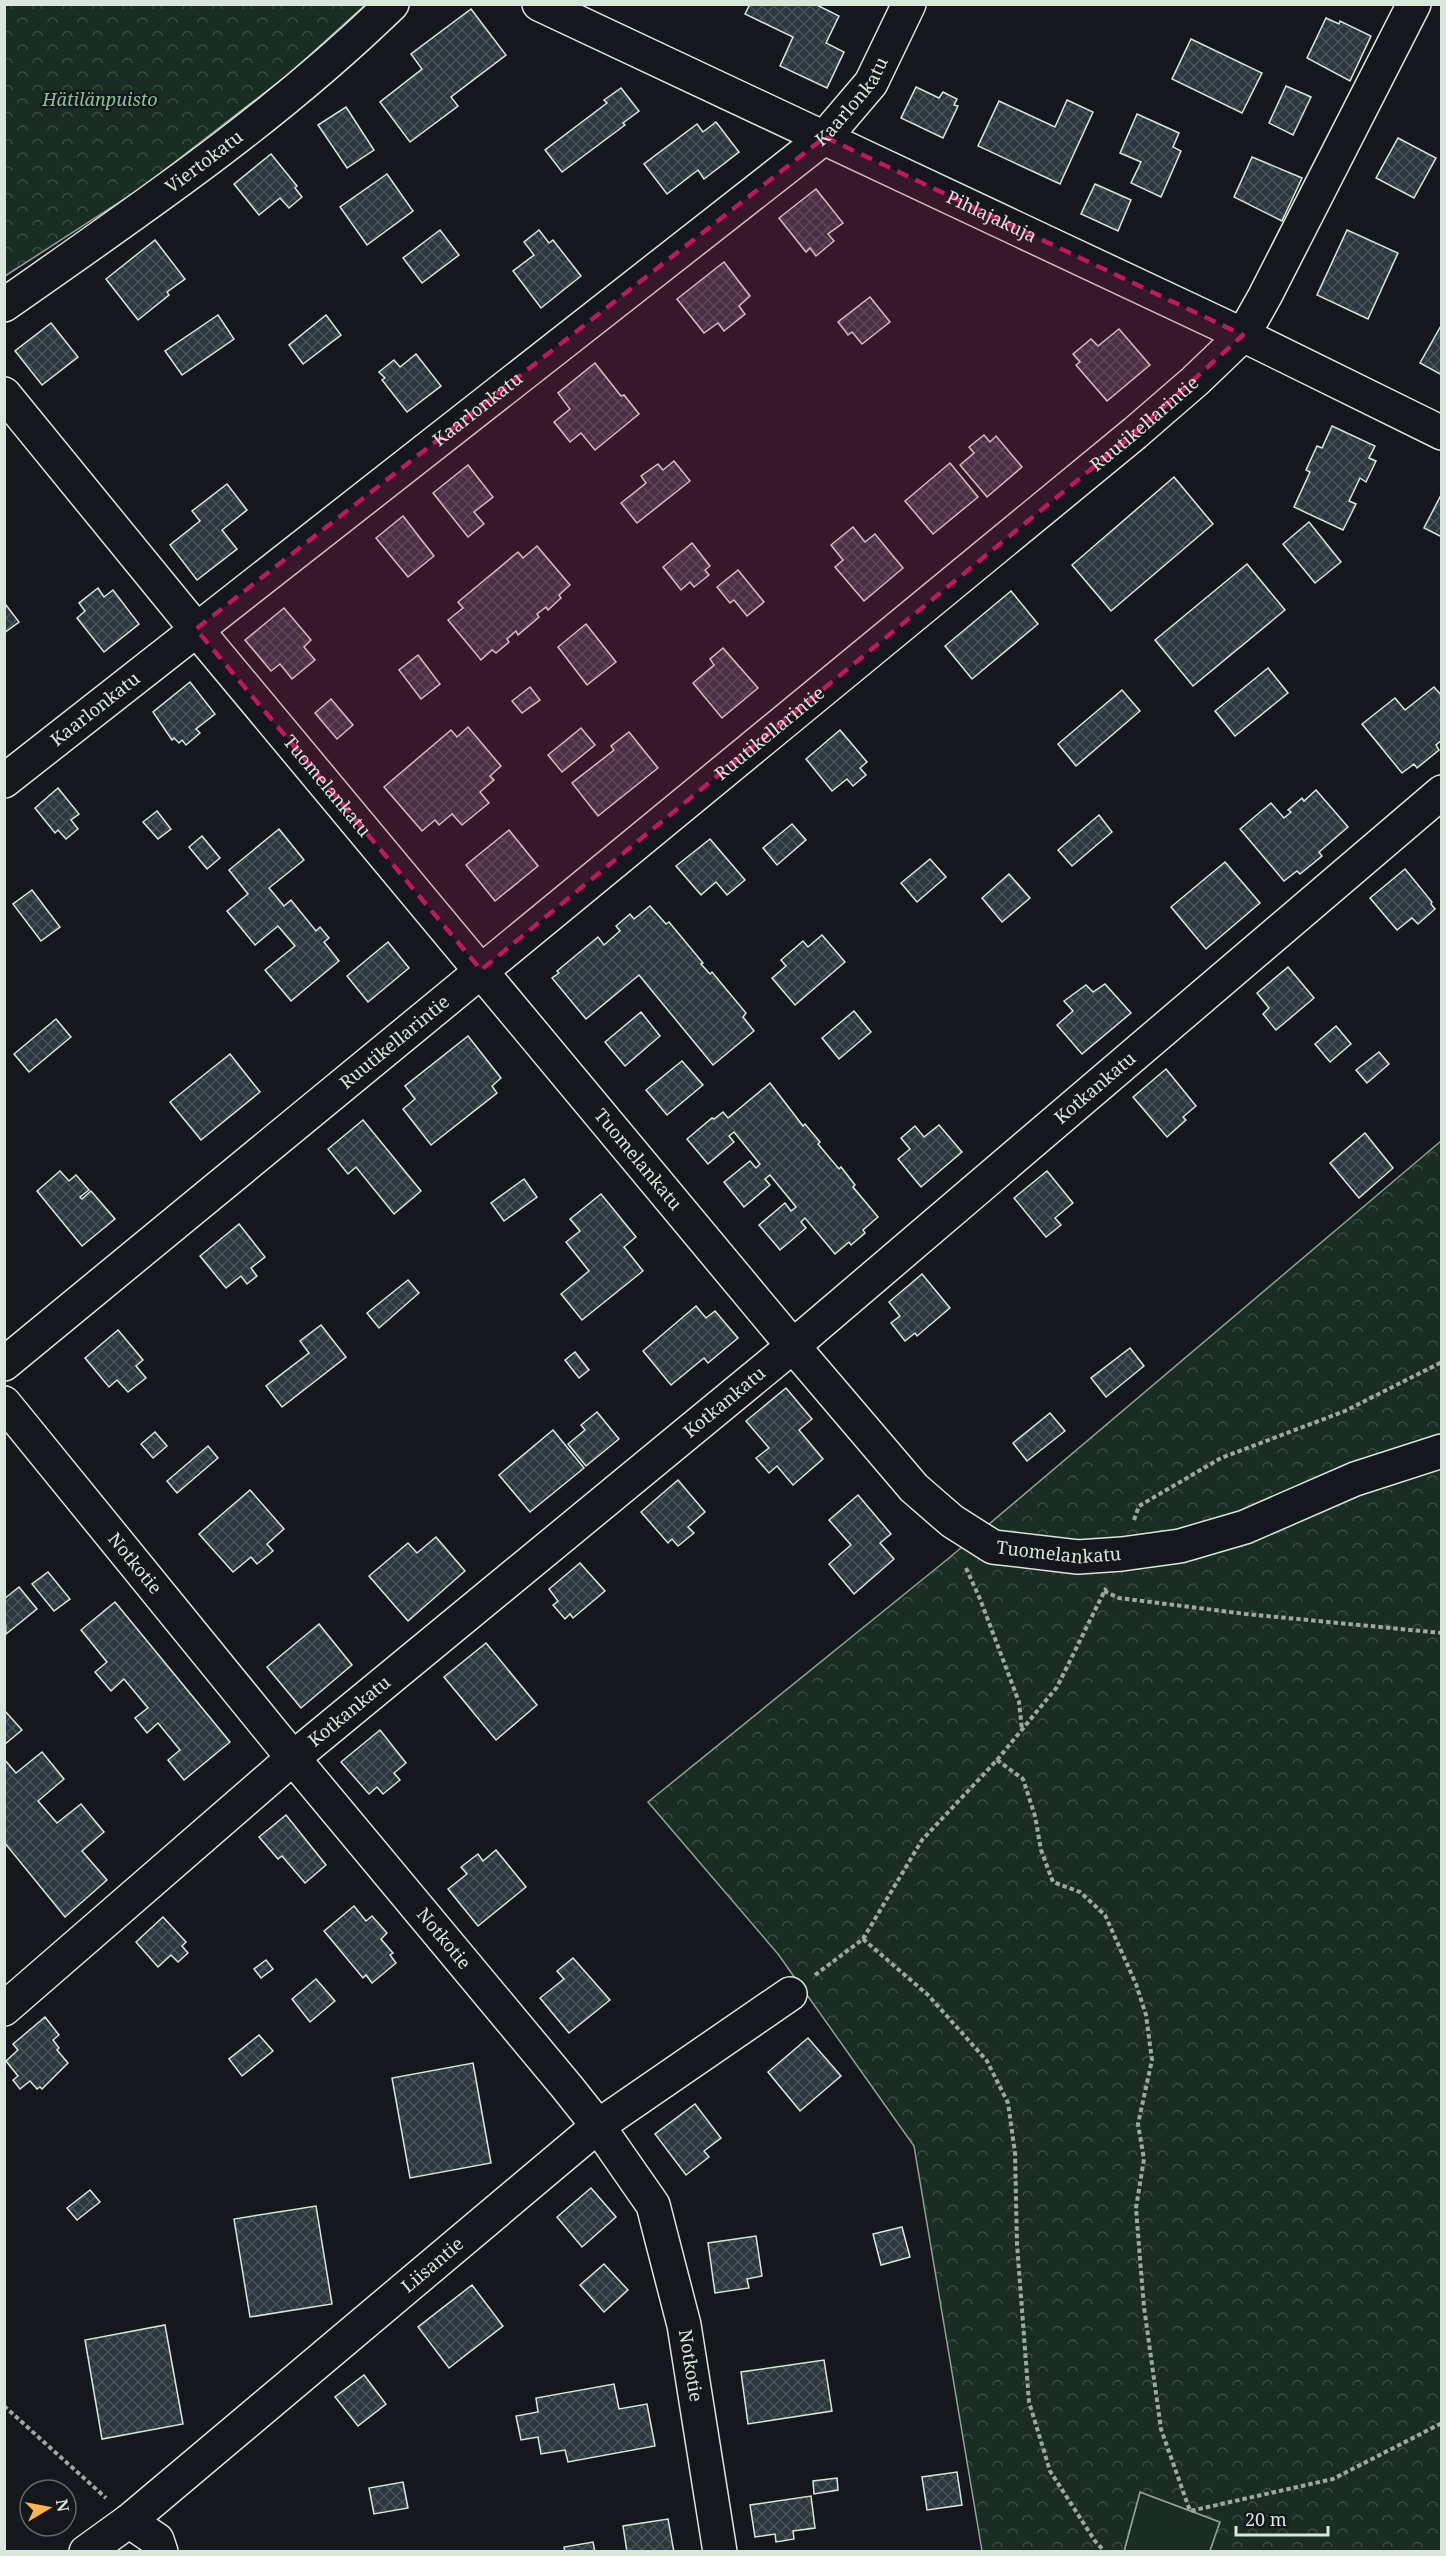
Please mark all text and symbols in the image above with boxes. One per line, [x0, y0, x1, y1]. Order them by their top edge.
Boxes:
street label: Kaarlonkatu [810, 52, 893, 151]
park label: Hätilänpuisto [41, 87, 158, 111]
street label: Viertokatu [160, 124, 248, 198]
street label: Pihlajakuja [943, 184, 1041, 247]
street label: Kaarlonkatu [427, 366, 527, 451]
street label: Ruutikellarintie [1085, 370, 1203, 476]
street label: Kaarlonkatu [45, 666, 145, 751]
street label: Ruutikellarintie [709, 680, 829, 785]
street label: Tuomelankatu [278, 730, 377, 842]
street label: Ruutikellarintie [334, 989, 454, 1094]
street label: Kotkankatu [1049, 1045, 1141, 1129]
street label: Tuomelankatu [589, 1103, 688, 1215]
street label: Kotkankatu [678, 1360, 770, 1443]
street label: Notkotie [103, 1527, 168, 1599]
street label: Tuomelankatu [995, 1534, 1122, 1569]
street label: Kotkankatu [303, 1669, 395, 1752]
street label: Notkotie [412, 1902, 477, 1974]
street label: Liisantie [396, 2231, 468, 2298]
street label: Notkotie [674, 2328, 709, 2403]
north arrow [18, 2478, 78, 2538]
text: N [51, 2497, 75, 2514]
scale bar [1236, 2499, 1328, 2537]
text: 20 m [1245, 2507, 1287, 2531]

